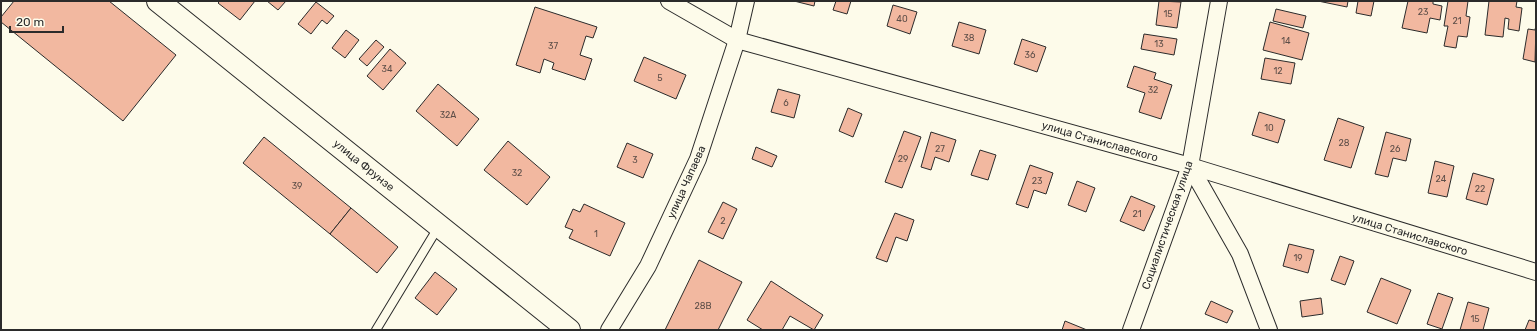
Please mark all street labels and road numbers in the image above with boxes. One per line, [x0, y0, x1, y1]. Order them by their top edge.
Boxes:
street label: улица Станиславского [1040, 119, 1160, 164]
street label: улица Фрунзе [331, 137, 397, 194]
street label: улица Чапаева [665, 144, 708, 221]
street label: Социалистическая улица [1139, 159, 1196, 291]
street label: улица Станиславского [1350, 211, 1469, 258]

